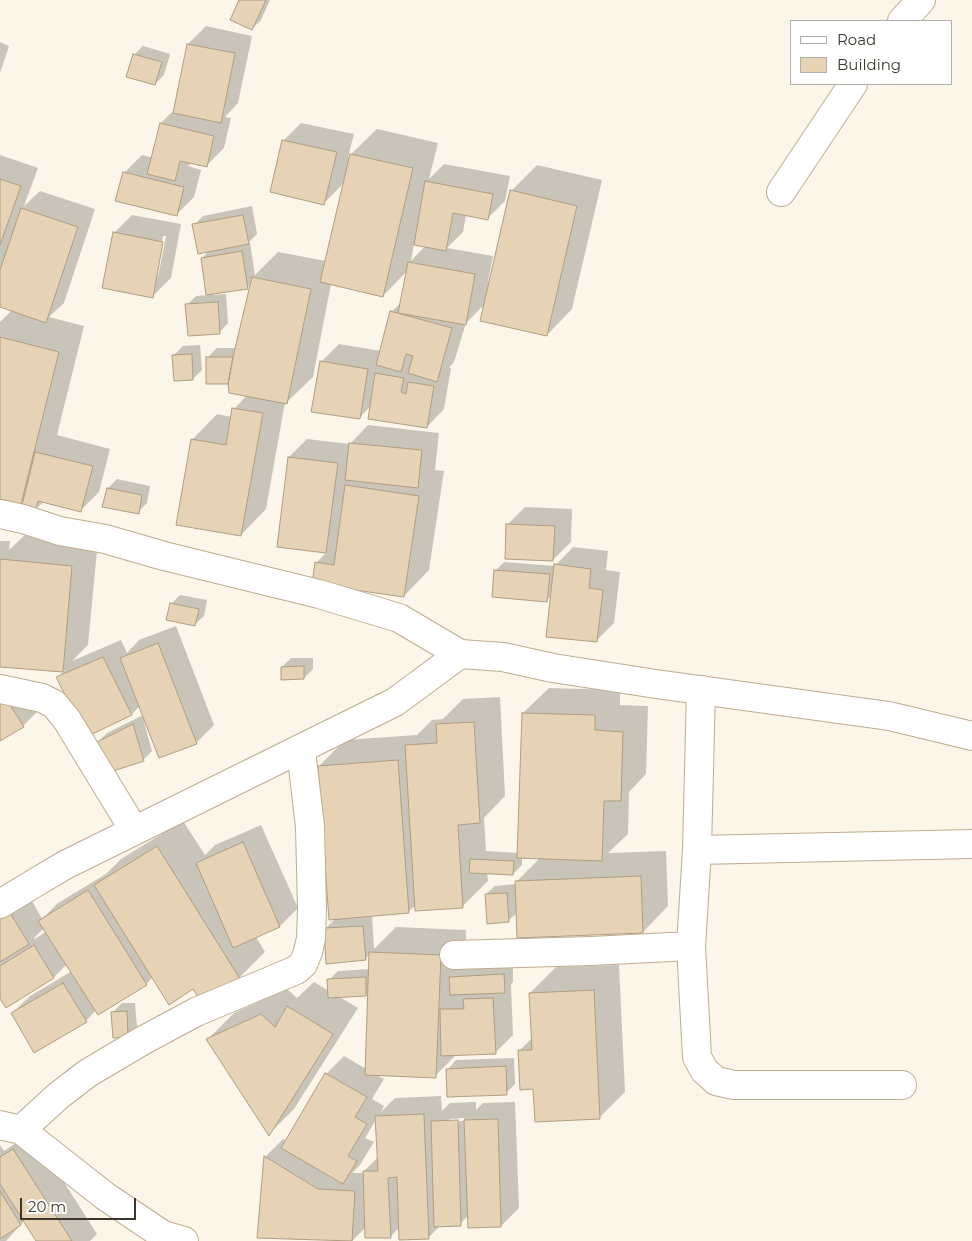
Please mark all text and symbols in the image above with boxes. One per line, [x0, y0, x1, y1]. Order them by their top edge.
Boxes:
legend [790, 20, 952, 85]
text: Road [837, 30, 876, 49]
text: Building [837, 55, 901, 74]
scale bar [22, 1188, 139, 1220]
text: 20 m [28, 1197, 66, 1216]

